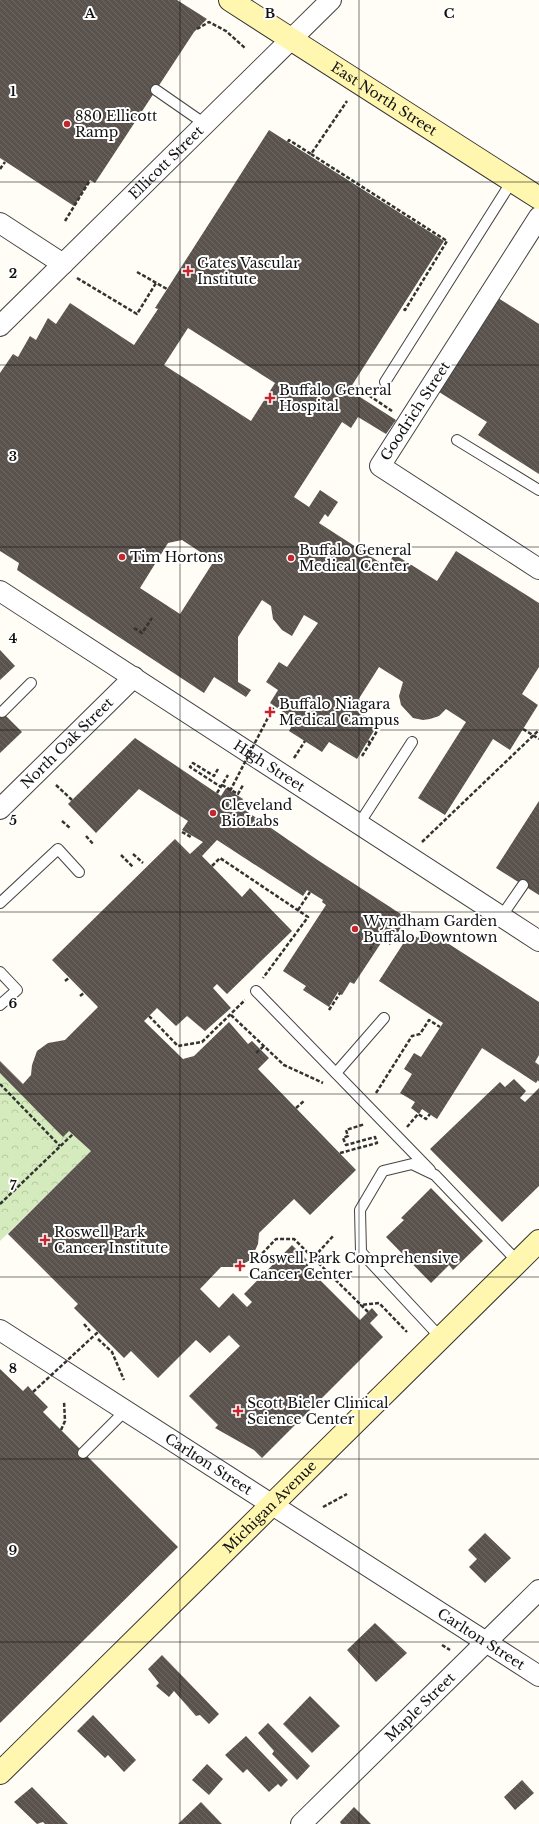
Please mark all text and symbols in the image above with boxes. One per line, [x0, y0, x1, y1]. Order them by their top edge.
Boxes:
text: A [84, 5, 96, 22]
text: B [265, 5, 275, 22]
text: C [444, 5, 455, 22]
street label: East North Street [328, 58, 441, 140]
text: 1 [10, 83, 16, 100]
place label: 880 Ellicott Ramp [75, 107, 158, 141]
marker: 880 Ellicott Ramp [62, 119, 72, 129]
street label: Ellicott Street [125, 121, 208, 203]
place label: Gates Vascular Institute [197, 254, 300, 288]
text: 2 [9, 265, 17, 282]
marker: Gates Vascular Institute [182, 265, 194, 277]
street label: Goodrich Street [376, 357, 454, 464]
place label: Buffalo General Hospital [279, 381, 392, 415]
marker: Buffalo General Hospital [264, 392, 276, 404]
text: 3 [9, 448, 17, 465]
place label: Buffalo General Medical Center [299, 541, 412, 575]
place label: Tim Hortons [130, 548, 223, 566]
marker: Tim Hortons [117, 552, 127, 562]
marker: Buffalo General Medical Center [286, 553, 296, 563]
text: 4 [9, 630, 18, 647]
street label: North Oak Street [17, 693, 117, 792]
place label: Buffalo Niagara Medical Campus [279, 695, 399, 729]
marker: Buffalo Niagara Medical Campus [264, 706, 276, 718]
street label: High Street [230, 736, 309, 796]
place label: Cleveland BioLabs [221, 796, 293, 830]
marker: Cleveland BioLabs [208, 808, 218, 818]
text: 5 [9, 812, 17, 829]
place label: Wyndham Garden Buffalo Downtown [362, 912, 498, 946]
marker: Wyndham Garden Buffalo Downtown [350, 924, 360, 934]
text: 6 [9, 995, 18, 1012]
text: 7 [10, 1177, 17, 1194]
place label: Roswell Park Cancer Institute [54, 1223, 168, 1257]
marker: Roswell Park Cancer Institute [39, 1234, 51, 1246]
place label: Roswell Park Comprehensive Cancer Center [249, 1249, 459, 1283]
marker: Roswell Park Comprehensive Cancer Center [234, 1260, 246, 1272]
text: 8 [9, 1360, 17, 1377]
place label: Scott Bieler Clinical Science Center [247, 1394, 389, 1428]
marker: Scott Bieler Clinical Science Center [232, 1405, 244, 1417]
street label: Carlton Street [162, 1429, 256, 1499]
street label: Michigan Avenue [219, 1457, 320, 1557]
text: 9 [9, 1542, 18, 1559]
street label: Carlton Street [434, 1604, 529, 1674]
street label: Maple Street [381, 1668, 459, 1745]

